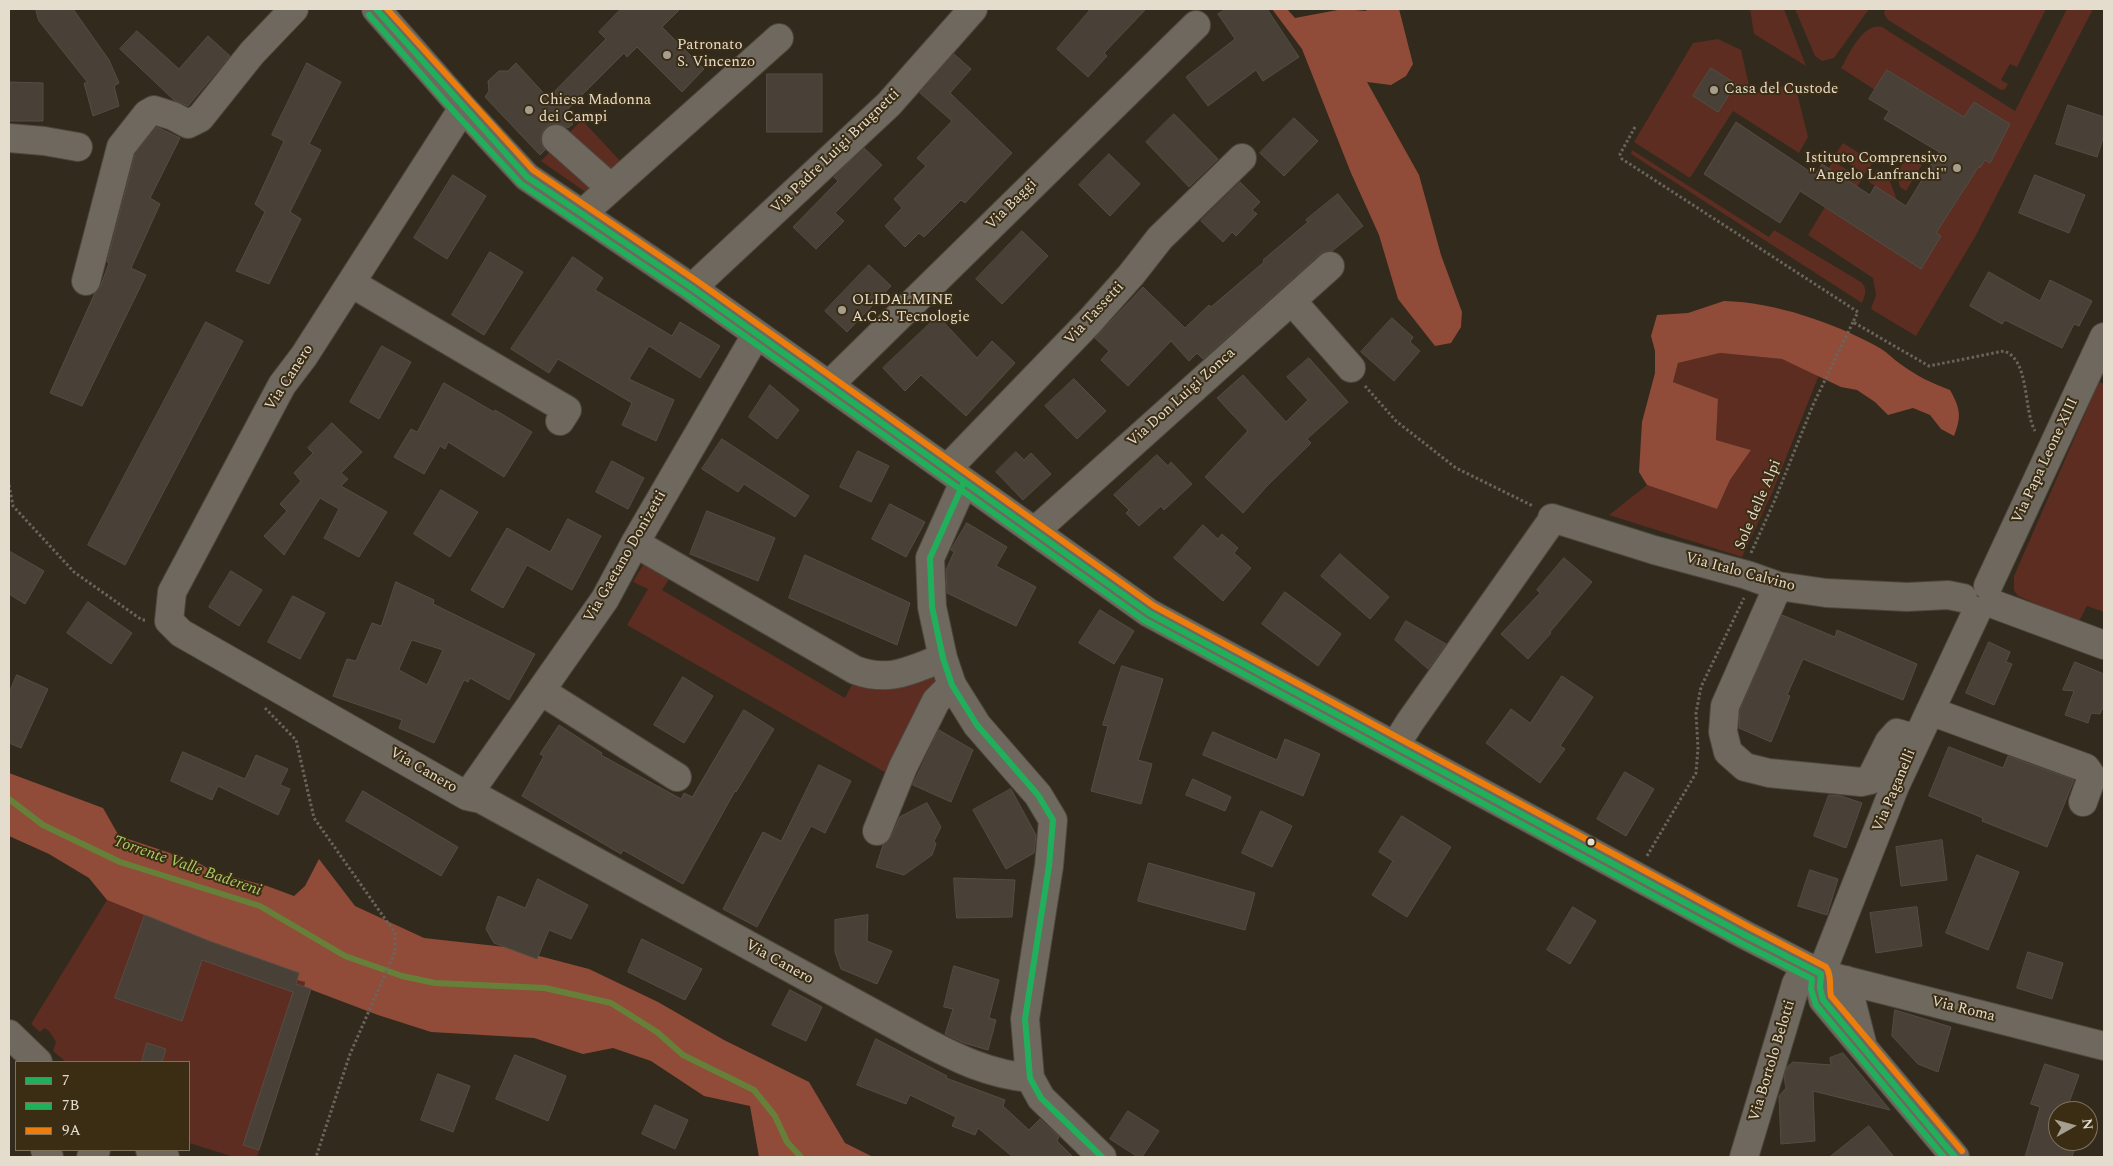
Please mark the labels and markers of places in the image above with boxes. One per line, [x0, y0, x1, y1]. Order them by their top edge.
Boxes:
place label: Patronato S. Vincenzo [677, 37, 755, 72]
marker: Patronato S. Vincenzo [661, 49, 673, 61]
place label: Casa del Custode [1724, 81, 1838, 99]
marker: Casa del Custode [1708, 84, 1720, 96]
place label: Chiesa Madonna dei Campi [539, 92, 651, 127]
marker: Chiesa Madonna dei Campi [523, 104, 535, 116]
place label: Istituto Comprensivo "Angelo Lanfranchi" [1805, 150, 1947, 185]
marker: Istituto Comprensivo "Angelo Lanfranchi" [1951, 162, 1963, 174]
place label: OLIDALMINE A.C.S. Tecnologie [852, 292, 970, 327]
marker: OLIDALMINE A.C.S. Tecnologie [836, 304, 848, 316]
unlabelled marker [1586, 837, 1596, 847]

